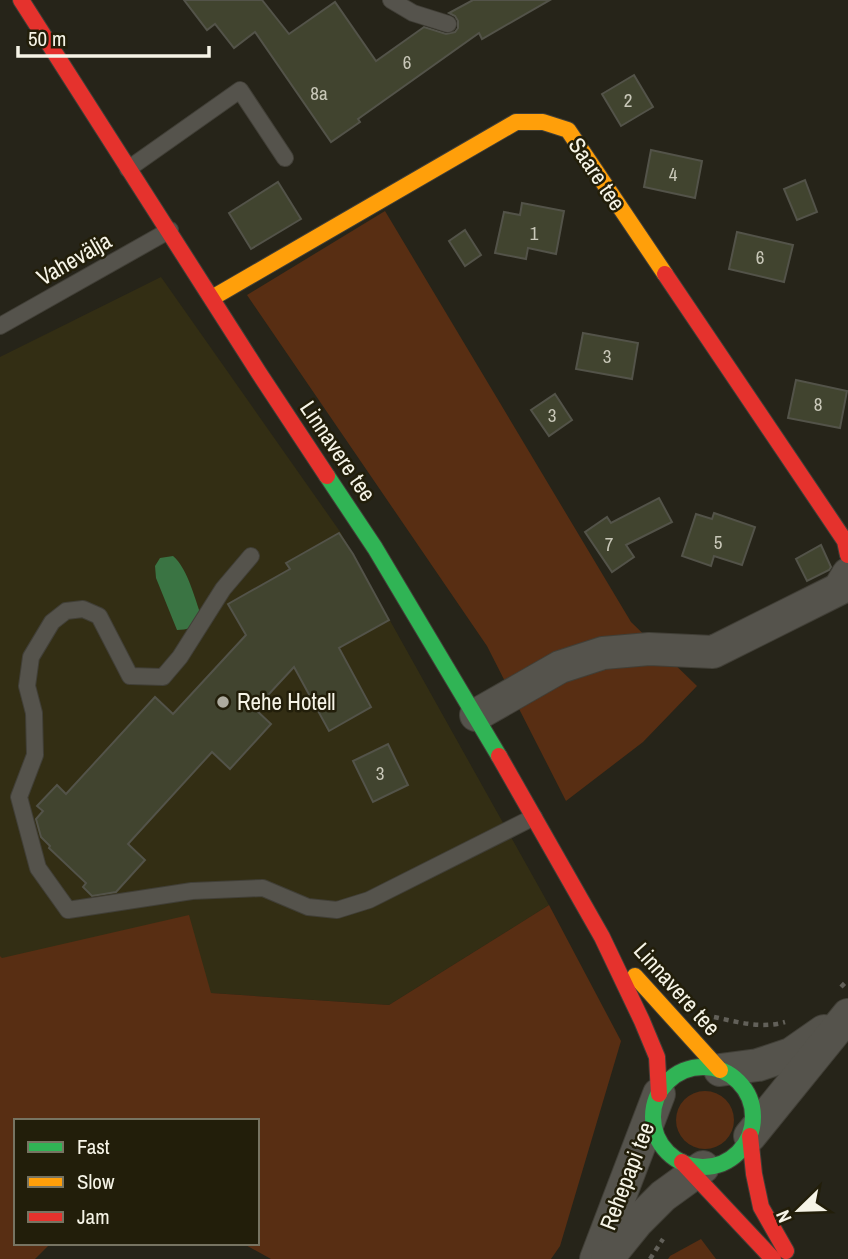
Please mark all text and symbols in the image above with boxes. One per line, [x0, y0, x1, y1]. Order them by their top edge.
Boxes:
scale bar [18, 14, 208, 58]
text: 50 m [28, 24, 66, 53]
house number: 6 [403, 49, 411, 75]
house number: 8a [310, 80, 328, 106]
house number: 2 [624, 87, 632, 113]
street label: Saare tee [562, 131, 633, 216]
house number: 4 [669, 161, 678, 187]
house number: 1 [530, 220, 539, 246]
street label: Vahevälja [31, 225, 117, 292]
house number: 6 [756, 244, 764, 270]
house number: 3 [603, 343, 611, 369]
house number: 8 [814, 391, 822, 417]
street label: Linnavere tee [293, 394, 384, 507]
house number: 3 [548, 402, 556, 428]
house number: 5 [714, 529, 723, 555]
house number: 7 [605, 531, 614, 557]
place label: Rehe Hotell [237, 686, 336, 717]
marker: Rehe Hotell [215, 694, 231, 710]
house number: 3 [376, 760, 384, 786]
street label: Linnavere tee [627, 935, 727, 1042]
street label: Rehepapi tee [592, 1117, 661, 1234]
legend [14, 1119, 259, 1245]
text: Fast [77, 1132, 110, 1161]
text: Slow [77, 1167, 115, 1196]
north arrow [764, 1175, 834, 1245]
text: Jam [77, 1202, 110, 1231]
text: N [769, 1206, 798, 1227]

